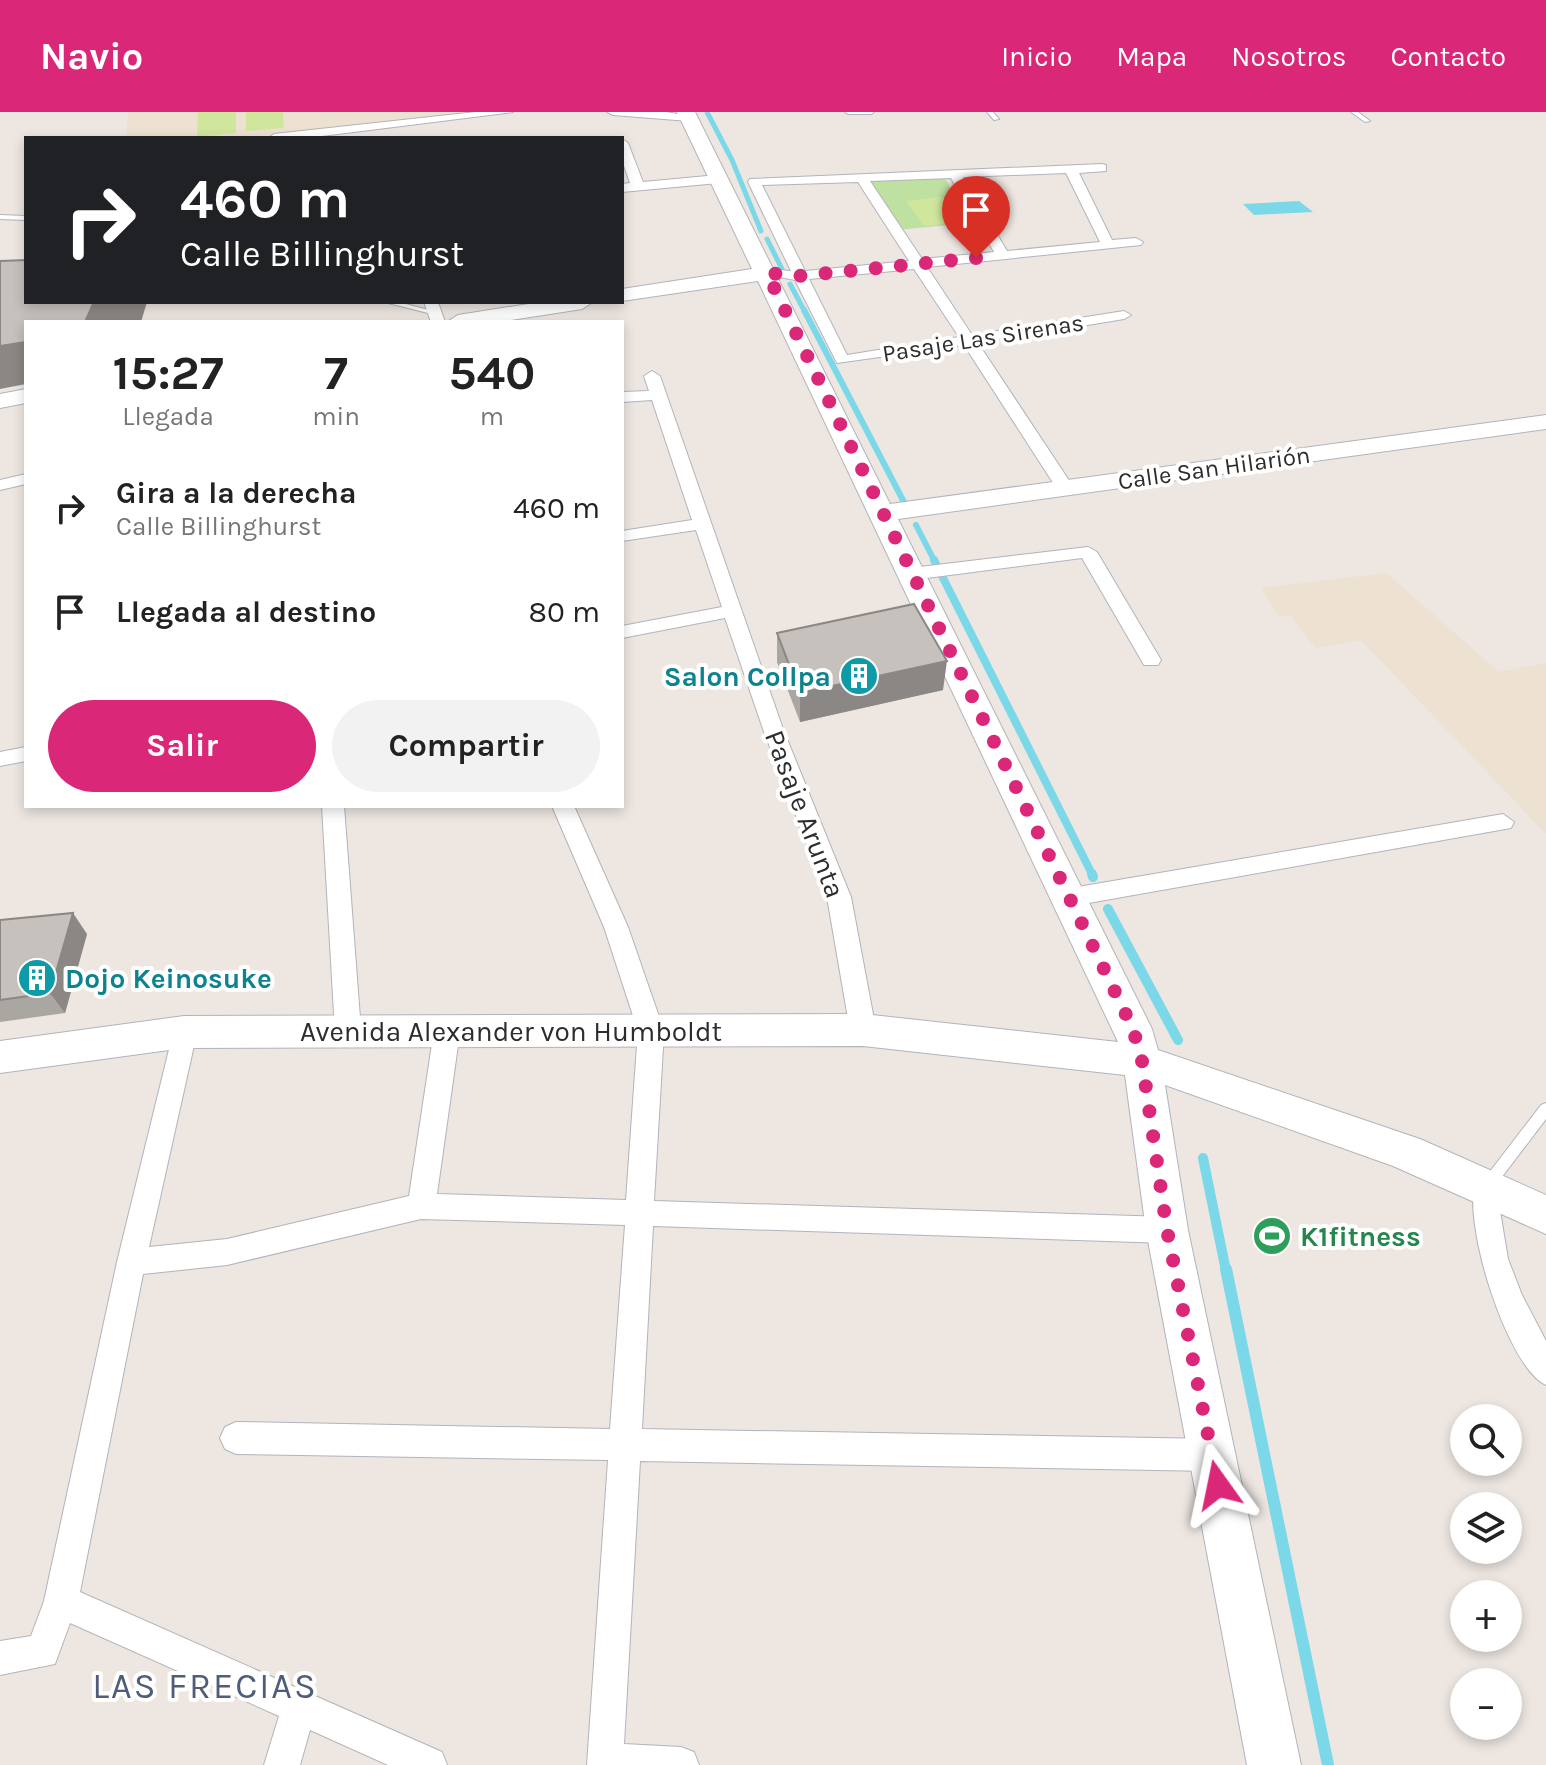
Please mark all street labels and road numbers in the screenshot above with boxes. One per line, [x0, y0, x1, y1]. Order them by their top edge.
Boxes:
street label: Pasaje Las Sirenas [880, 308, 1086, 368]
street label: Calle San Hilarión [1116, 441, 1312, 495]
street label: Pasaje Arunta [758, 726, 852, 902]
street label: Avenida Alexander von Humboldt [300, 1015, 722, 1048]

